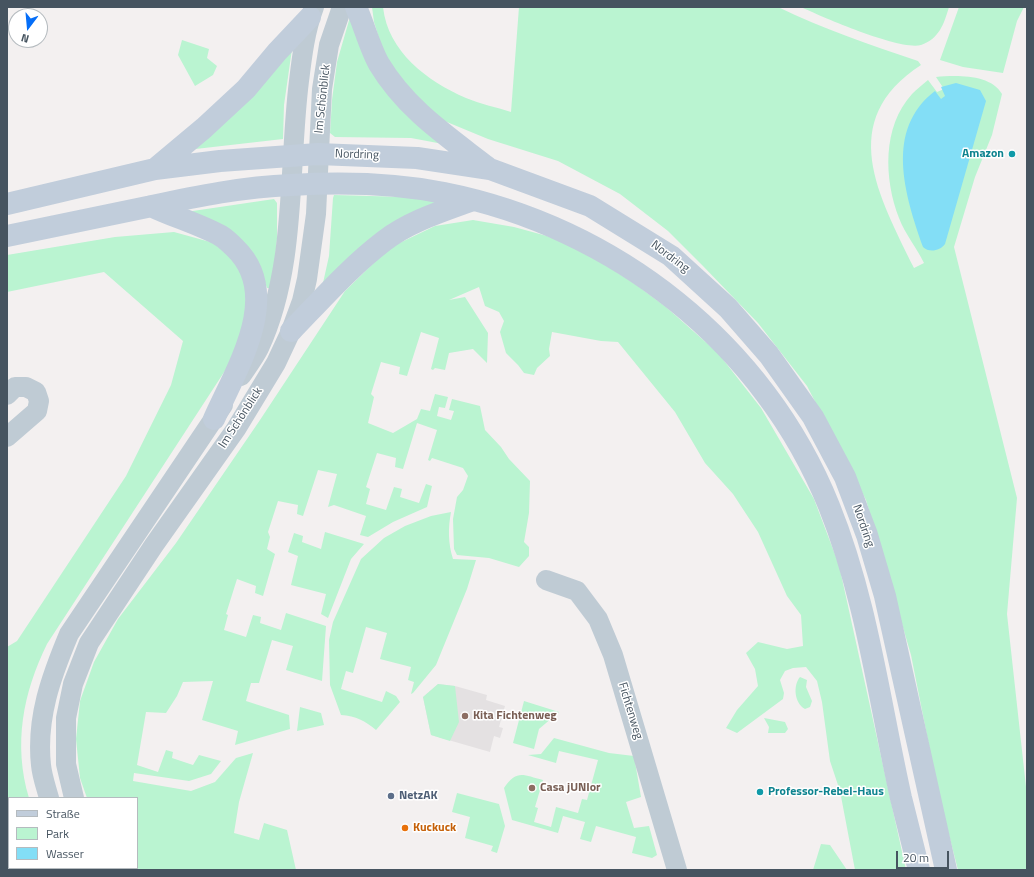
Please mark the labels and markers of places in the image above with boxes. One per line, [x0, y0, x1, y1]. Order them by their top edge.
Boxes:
place label: Amazon [962, 147, 1004, 161]
marker: Amazon [1007, 149, 1017, 159]
place label: Kita Fichtenweg [473, 709, 557, 723]
marker: Kita Fichtenweg [460, 711, 470, 721]
place label: Casa jUNIor [540, 781, 601, 795]
marker: Casa jUNIor [527, 783, 537, 793]
place label: Professor-Rebel-Haus [768, 785, 884, 799]
marker: Professor-Rebel-Haus [755, 787, 765, 797]
place label: NetzAK [399, 789, 438, 803]
marker: NetzAK [386, 791, 396, 801]
place label: Kuckuck [413, 821, 456, 835]
marker: Kuckuck [400, 823, 410, 833]

